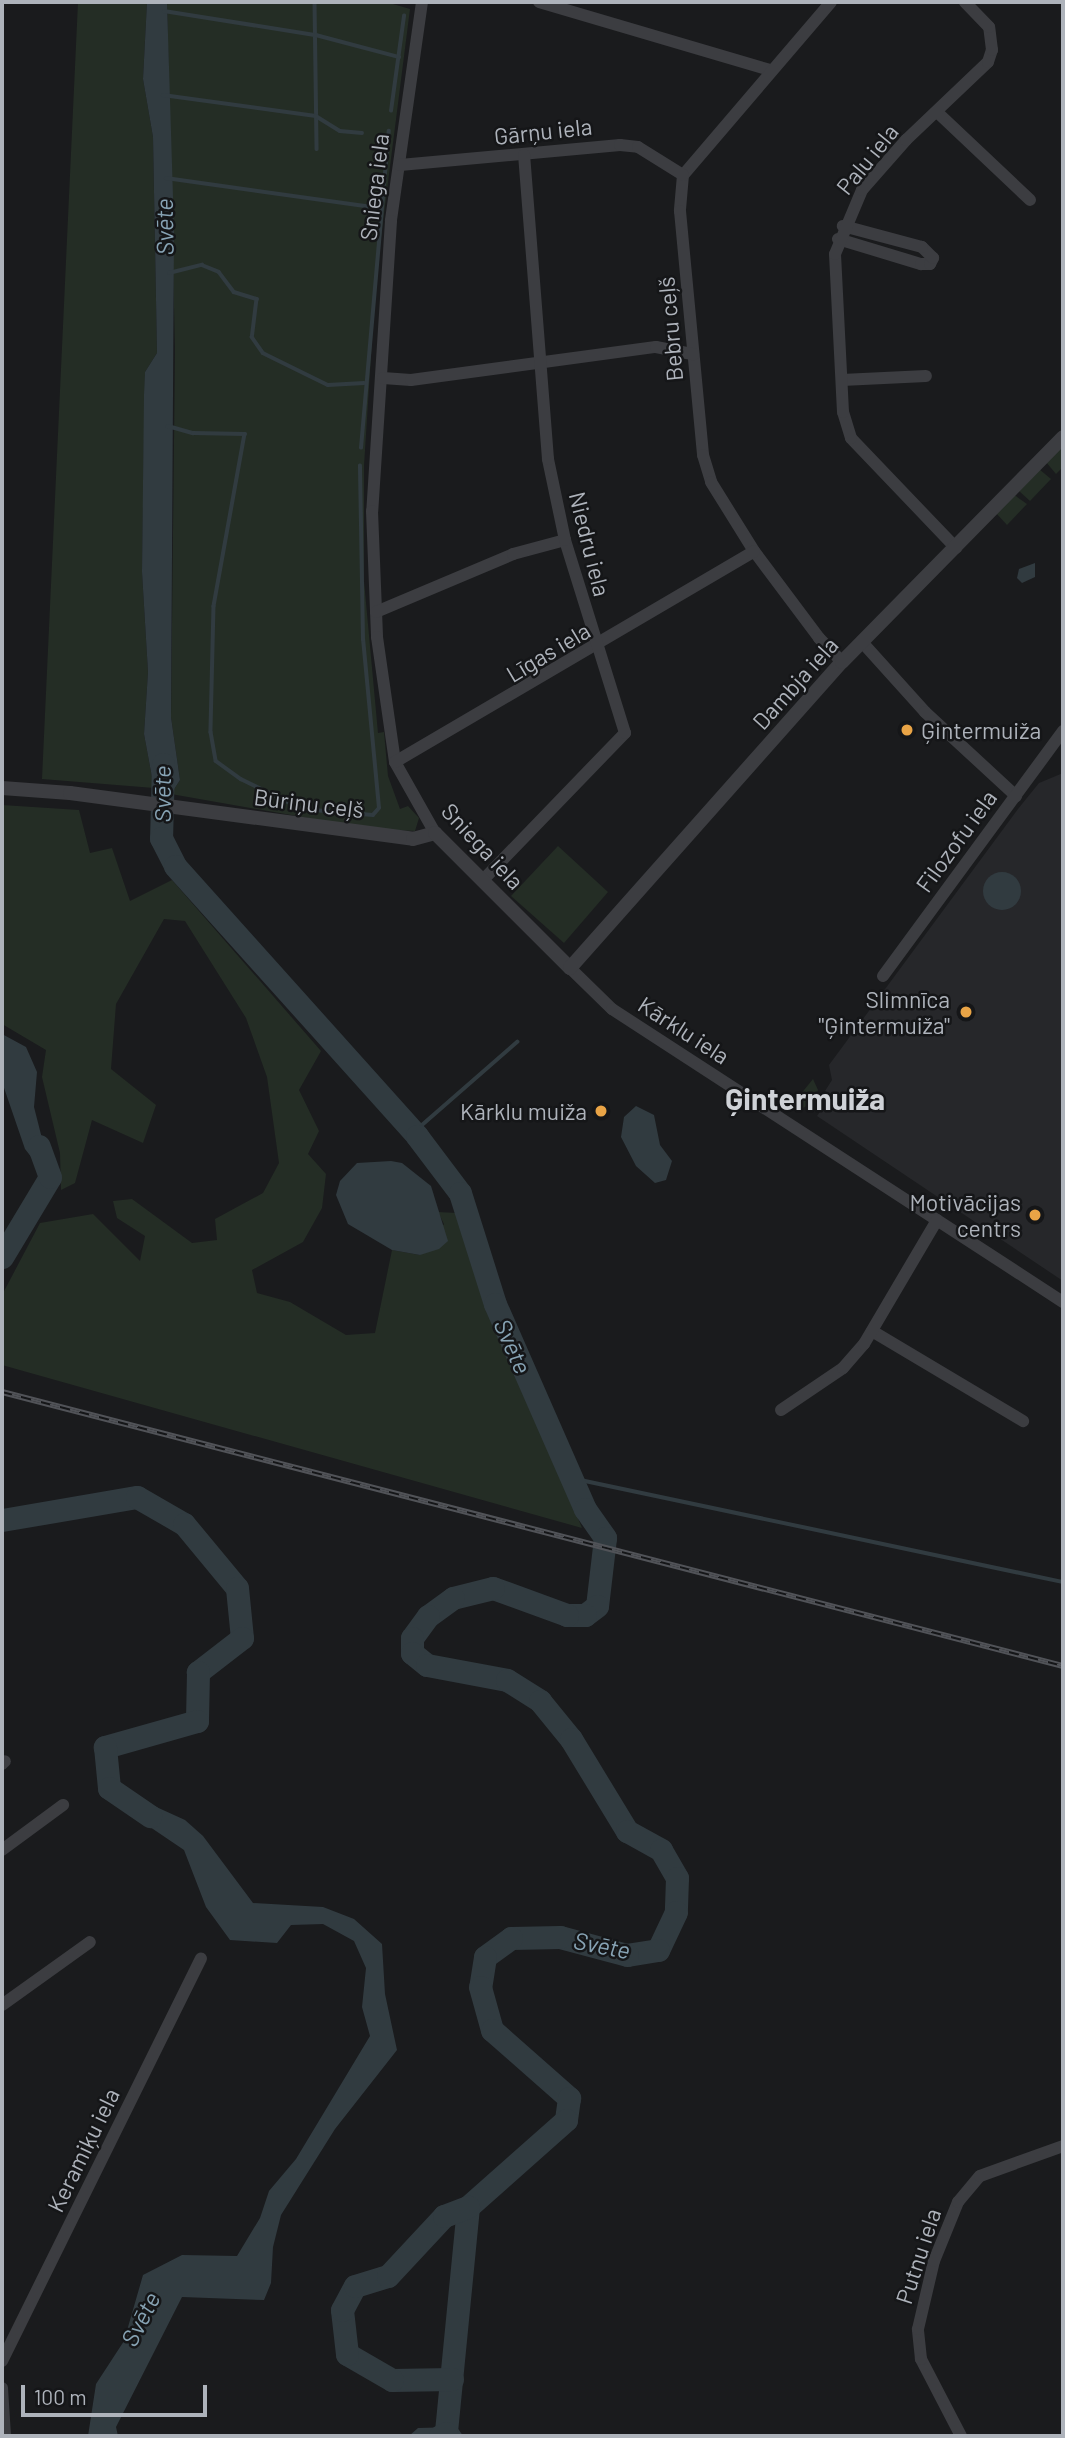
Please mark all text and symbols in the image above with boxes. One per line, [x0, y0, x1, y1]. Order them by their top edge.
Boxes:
street label: Gārņu iela [493, 112, 593, 150]
street label: Palu iela [830, 118, 904, 200]
street label: Sniega iela [354, 132, 394, 242]
water label: Svēte [149, 198, 179, 256]
street label: Bebru ceļš [652, 275, 688, 383]
street label: Niedru iela [564, 489, 616, 599]
street label: Līgas iela [501, 616, 595, 688]
street label: Dambja iela [746, 631, 844, 735]
place label: Ģintermuiža [921, 716, 1041, 744]
marker: Ģintermuiža [899, 722, 915, 738]
water label: Svēte [148, 765, 176, 823]
street label: Būriņu ceļš [252, 783, 366, 823]
street label: Filozofu iela [910, 784, 1002, 898]
street label: Sniega iela [436, 797, 530, 895]
place label: Slimnīca "Ģintermuiža" [818, 985, 950, 1039]
street label: Kārklu iela [633, 990, 735, 1070]
marker: Slimnīca "Ģintermuiža" [956, 1002, 976, 1022]
district label: Ģintermuiža [725, 1080, 885, 1116]
place label: Kārklu muiža [460, 1097, 587, 1125]
marker: Kārklu muiža [593, 1103, 609, 1119]
place label: Motivācijas centrs [909, 1188, 1021, 1242]
marker: Motivācijas centrs [1027, 1207, 1043, 1223]
water label: Svēte [488, 1314, 538, 1378]
water label: Svēte [571, 1925, 633, 1965]
street label: Keramiķu iela [41, 2083, 125, 2217]
street label: Putnu iela [890, 2205, 946, 2307]
water label: Svēte [114, 2287, 166, 2351]
scale bar [24, 2372, 210, 2416]
text: 100 m [34, 2384, 87, 2409]

